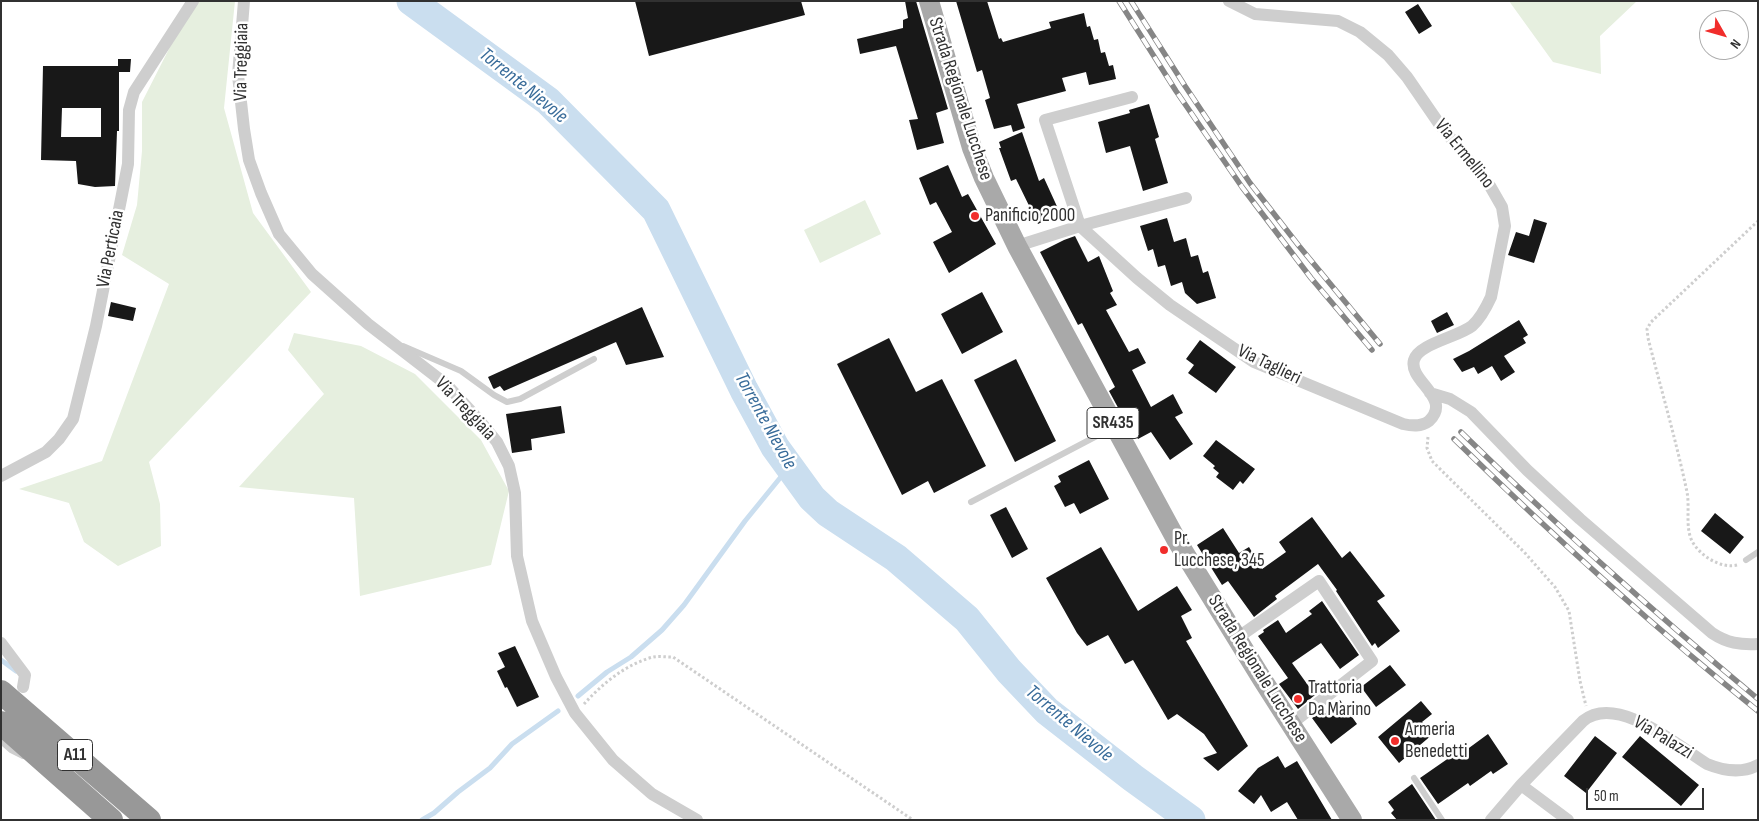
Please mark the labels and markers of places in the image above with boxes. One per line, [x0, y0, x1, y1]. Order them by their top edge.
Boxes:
place label: Panificio 2000 [985, 205, 1075, 227]
marker: Panificio 2000 [969, 210, 981, 222]
place label: Pr. Lucchese, 345 [1174, 528, 1265, 572]
marker: Pr. Lucchese, 345 [1158, 544, 1170, 556]
place label: Trattoria Da Marino [1308, 677, 1371, 721]
marker: Trattoria Da Marino [1292, 693, 1304, 705]
place label: Armeria Benedetti [1405, 719, 1467, 763]
marker: Armeria Benedetti [1389, 735, 1401, 747]

